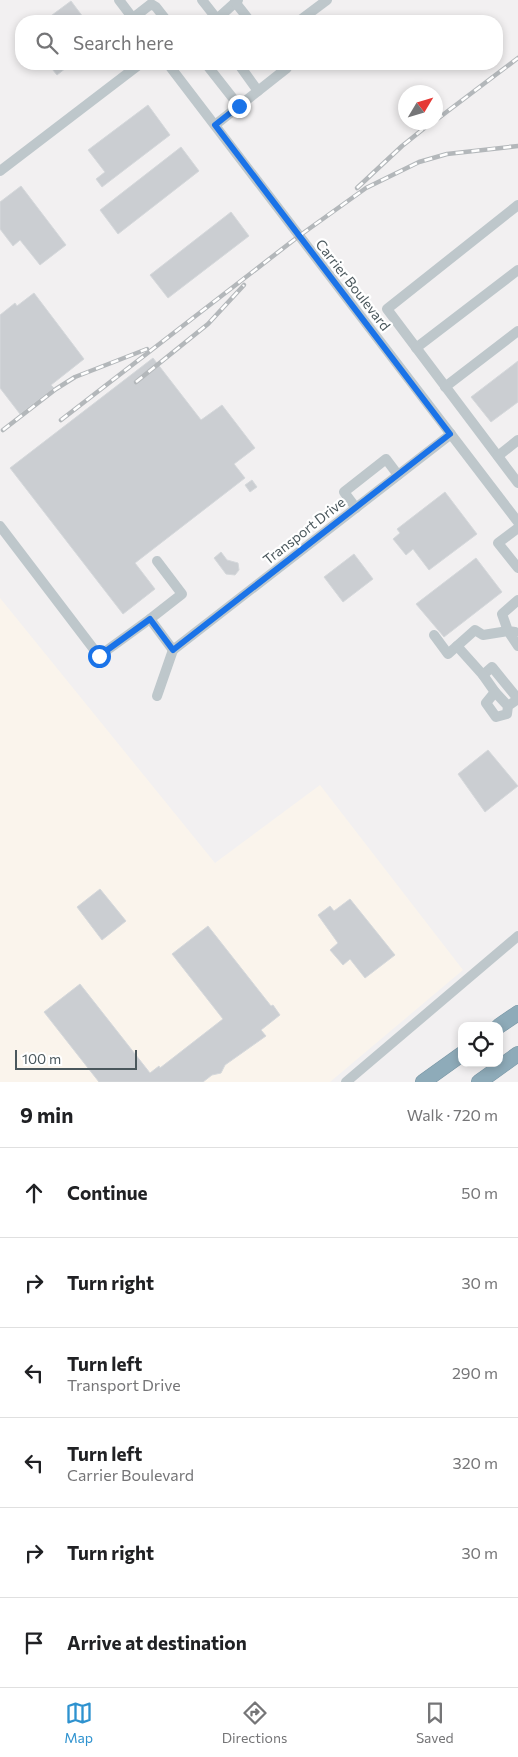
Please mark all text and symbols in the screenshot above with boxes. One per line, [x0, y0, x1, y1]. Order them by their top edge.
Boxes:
search box [15, 15, 503, 70]
icon: search [33, 29, 61, 57]
text: Search here [73, 31, 173, 54]
north arrow [398, 85, 443, 130]
route end [228, 95, 251, 118]
street label: Carrier Boulevard [312, 236, 394, 334]
street label: Transport Drive [259, 493, 348, 568]
route start [88, 645, 111, 668]
map controls [458, 1022, 503, 1067]
button: locate [458, 1022, 503, 1067]
scale bar [15, 1047, 138, 1070]
text: 100 m [22, 1050, 61, 1067]
text: 9 min [20, 1102, 73, 1127]
text: Walk · 720 m [407, 1105, 498, 1124]
icon: ahead [20, 1179, 48, 1207]
text: Continue [67, 1181, 147, 1204]
text: 50 m [461, 1183, 498, 1202]
icon: right [20, 1269, 48, 1297]
text: Turn right [67, 1271, 154, 1294]
text: 30 m [461, 1273, 498, 1292]
text: Turn left [67, 1352, 142, 1375]
icon: left [20, 1359, 48, 1387]
text: 290 m [452, 1363, 498, 1382]
text: Transport Drive [67, 1375, 181, 1394]
text: Turn left [67, 1442, 142, 1465]
icon: left [20, 1449, 48, 1477]
text: 320 m [453, 1453, 498, 1472]
text: Carrier Boulevard [67, 1465, 194, 1484]
icon: right [20, 1539, 48, 1567]
text: Turn right [67, 1541, 154, 1564]
text: 30 m [461, 1543, 498, 1562]
icon: arrive [20, 1629, 48, 1657]
text: Arrive at destination [67, 1631, 247, 1654]
tab: Map [64, 1699, 93, 1746]
tab: Directions [222, 1699, 287, 1746]
tab: Saved [416, 1699, 454, 1746]

